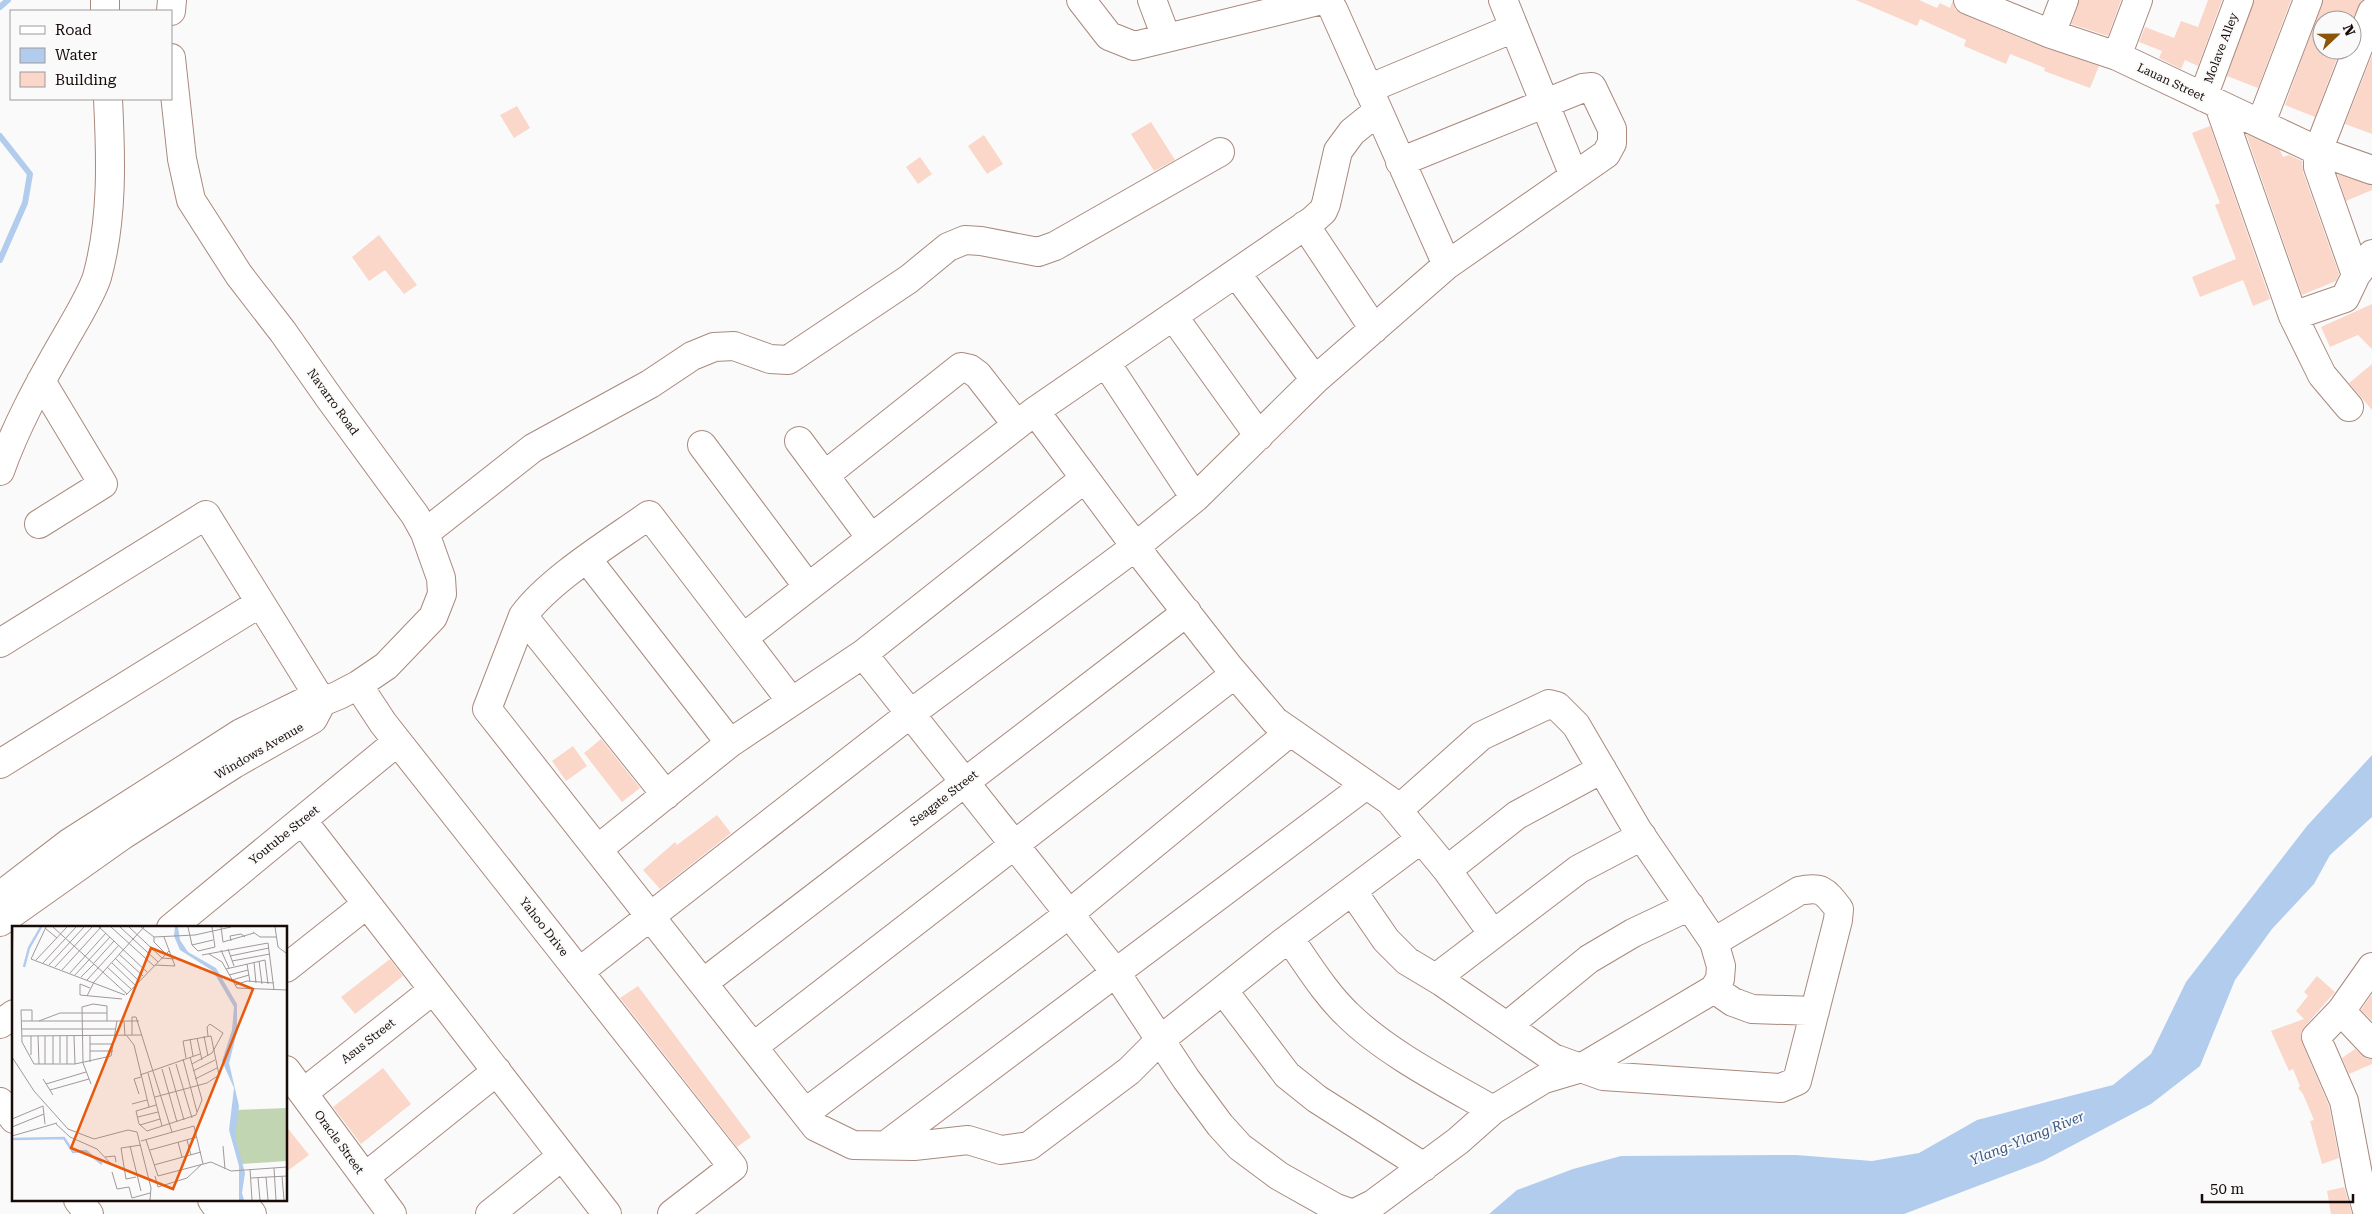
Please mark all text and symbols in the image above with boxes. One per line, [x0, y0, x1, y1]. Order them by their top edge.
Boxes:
legend [10, 10, 172, 100]
street label: Molave Alley [2201, 10, 2241, 85]
north arrow [2312, 10, 2362, 60]
text: Road [55, 21, 92, 39]
text: N [2340, 22, 2359, 38]
text: Water [55, 46, 97, 64]
street label: Lauan Street [2135, 60, 2208, 104]
text: Building [55, 71, 117, 89]
street label: Navarro Road [304, 366, 362, 438]
street label: Windows Avenue [212, 720, 306, 782]
street label: Seagate Street [907, 767, 981, 829]
street label: Youtube Street [246, 802, 322, 867]
street label: Yahoo Drive [517, 895, 572, 959]
inset map [12, 926, 288, 1202]
street label: Asus Street [338, 1015, 398, 1066]
street label: Oracle Street [311, 1107, 367, 1177]
water label: Ylang-Ylang River [1967, 1108, 2087, 1168]
scale bar [2202, 1172, 2353, 1204]
text: 50 m [2210, 1180, 2245, 1198]

